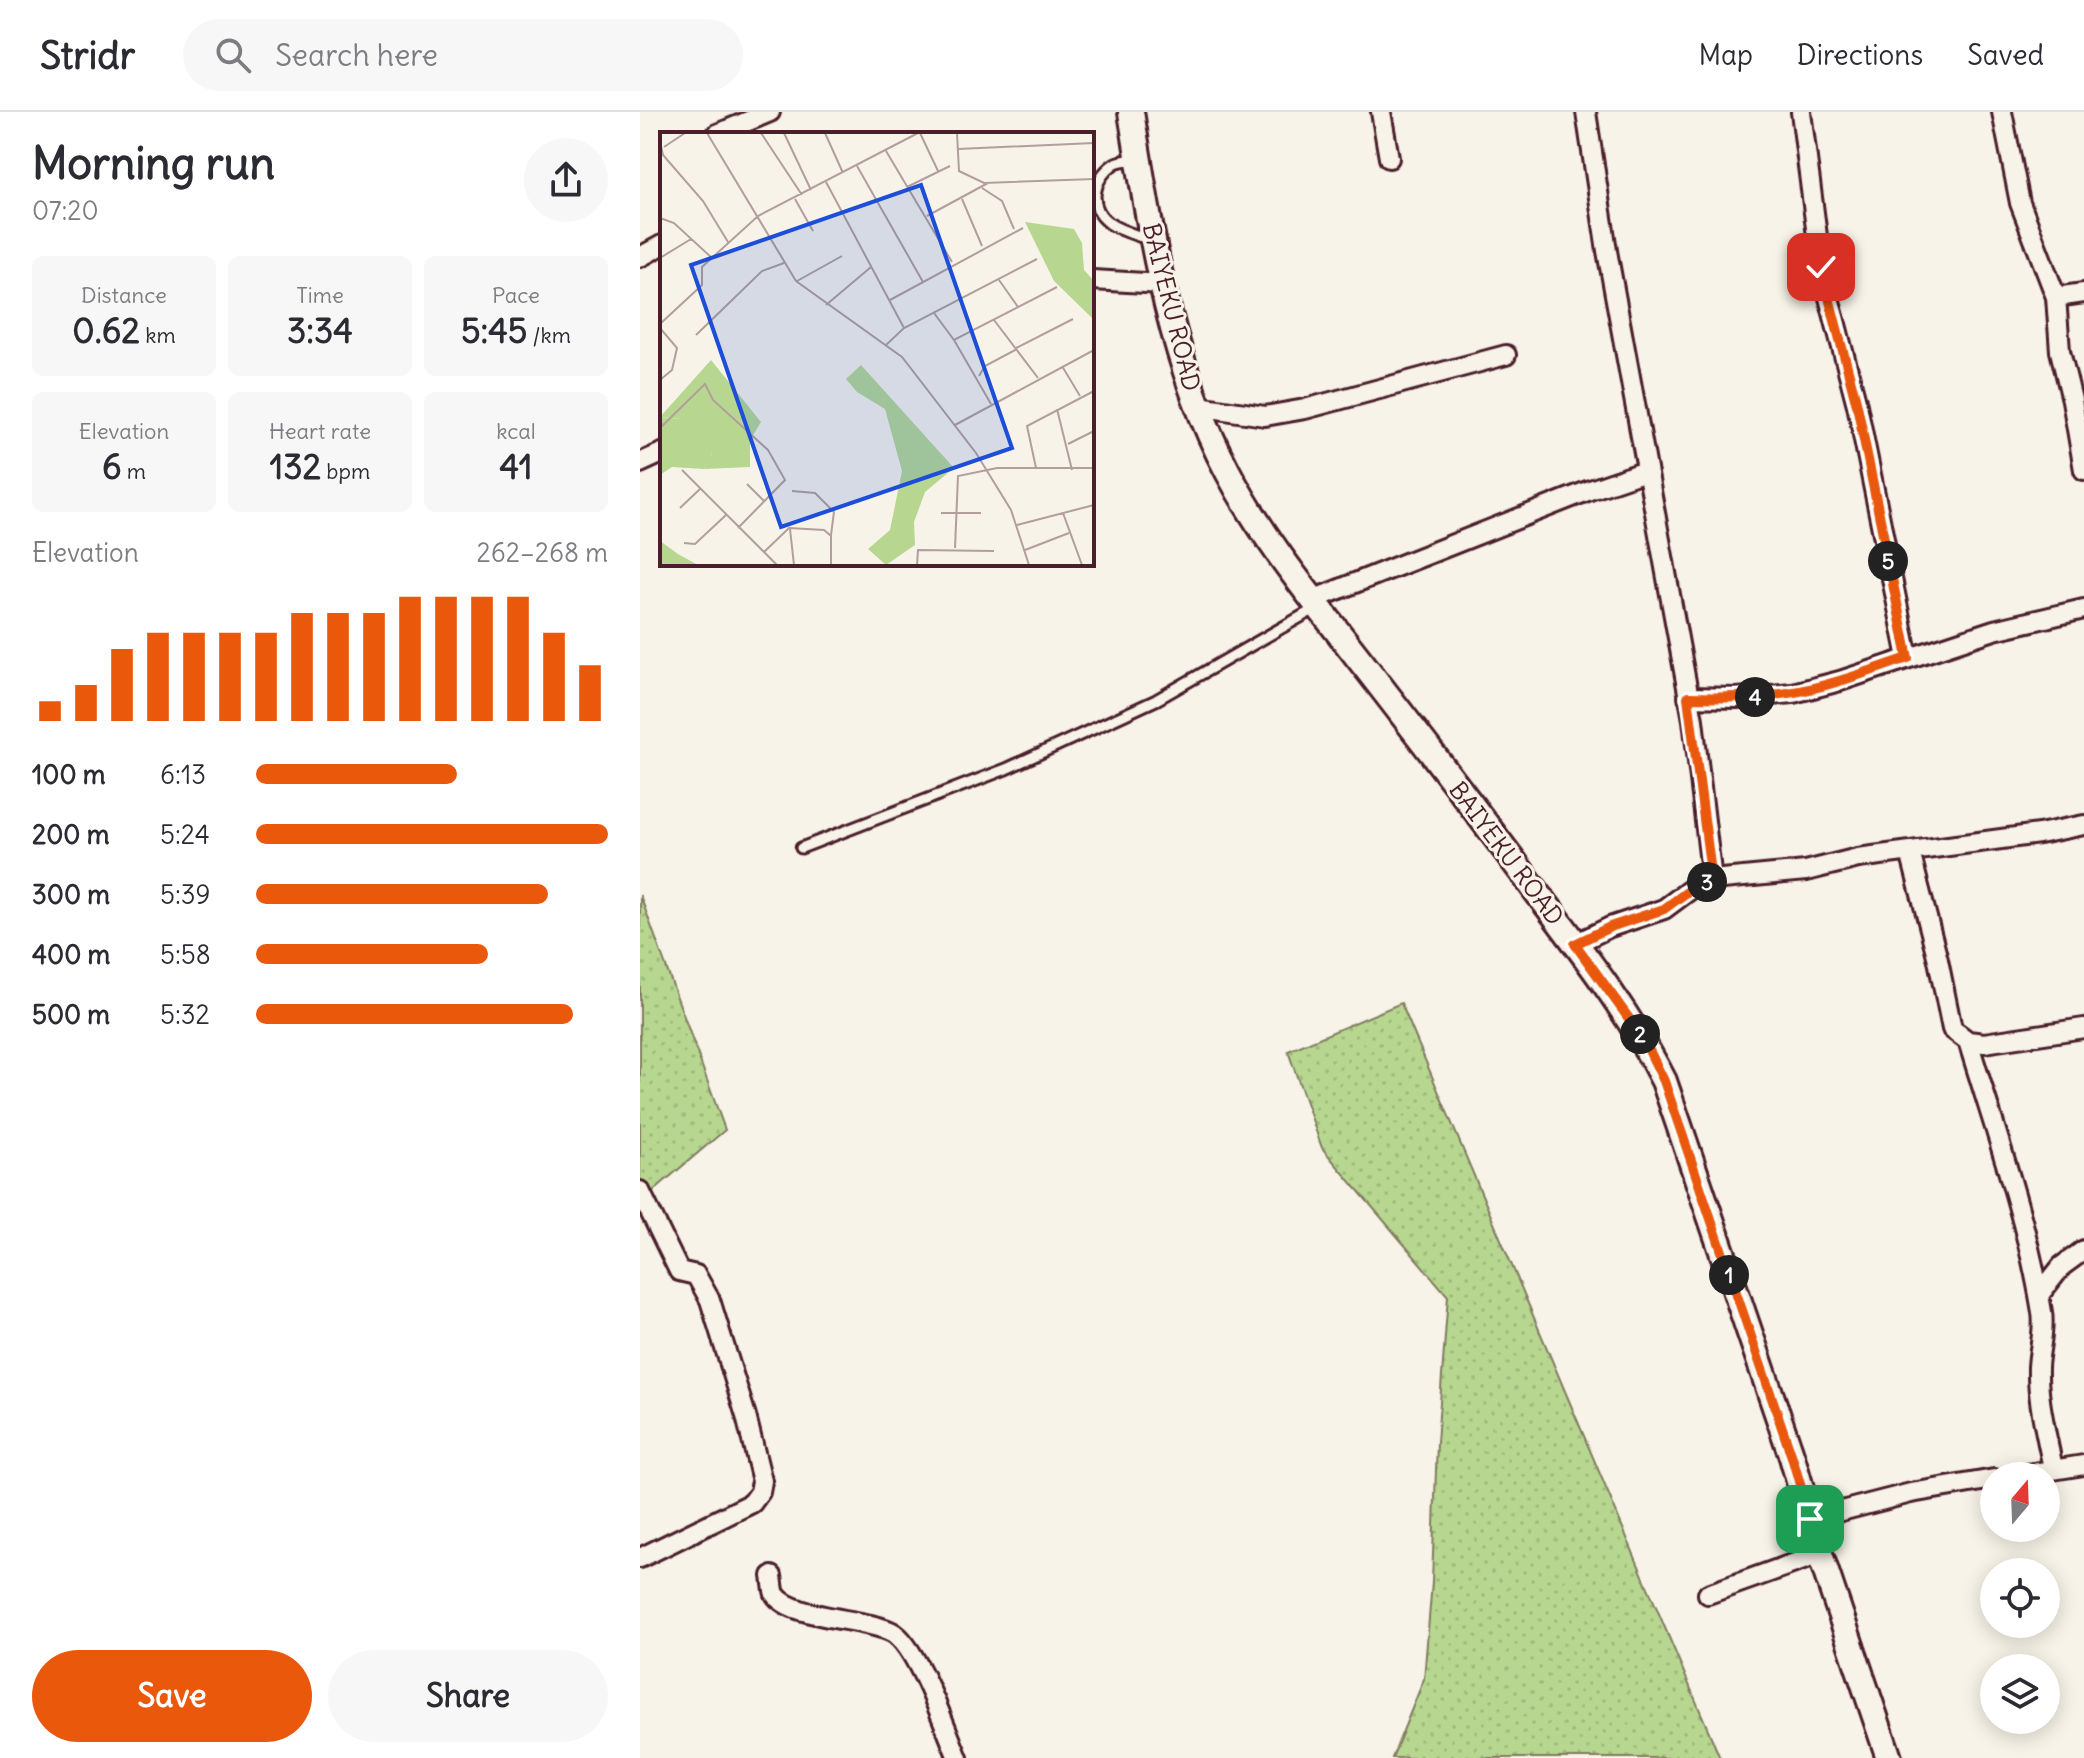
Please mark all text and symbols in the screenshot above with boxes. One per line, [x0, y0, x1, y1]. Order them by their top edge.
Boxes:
search box [183, 19, 743, 91]
text: Stridr [40, 32, 135, 79]
icon: search [211, 33, 255, 77]
text: Search here [275, 36, 438, 74]
text: Map [1698, 37, 1753, 73]
text: Directions [1797, 37, 1923, 73]
text: Saved [1967, 37, 2044, 73]
inset map [660, 132, 1094, 566]
text: Morning run [32, 136, 275, 191]
button: share [524, 138, 608, 222]
text: 07:20 [32, 194, 99, 227]
street label: BAIYEKU ROAD [1137, 220, 1207, 394]
pin [1787, 233, 1855, 301]
icon: check [1799, 245, 1843, 289]
text: Distance [81, 281, 167, 309]
text: Time [296, 281, 344, 309]
text: Pace [492, 281, 540, 309]
text: 0.62 [72, 309, 140, 352]
text: 3:34 [287, 309, 353, 352]
text: 5:45 [461, 309, 527, 352]
text: km [140, 321, 176, 349]
text: /km [527, 321, 571, 349]
text: Elevation [79, 417, 169, 445]
text: Heart rate [269, 417, 371, 445]
text: kcal [496, 417, 536, 445]
text: 6 [102, 445, 122, 488]
text: 132 [270, 445, 321, 488]
text: 41 [500, 445, 532, 488]
text: m [122, 457, 146, 485]
text: bpm [321, 457, 370, 485]
text: Elevation [32, 536, 139, 569]
text: 262–268 m [477, 536, 608, 569]
pin: 5 [1868, 541, 1908, 581]
text: 5 [1882, 547, 1894, 575]
pin: 4 [1735, 677, 1775, 717]
text: 4 [1749, 683, 1761, 711]
text: 100 m [32, 758, 106, 791]
text: 6:13 [160, 758, 206, 791]
street label: BAIYEKU ROAD [1443, 775, 1571, 931]
text: 200 m [32, 818, 109, 851]
text: 5:24 [160, 818, 210, 851]
pin: 3 [1687, 862, 1727, 902]
text: 3 [1701, 868, 1713, 896]
text: 300 m [32, 878, 110, 911]
text: 5:39 [160, 878, 211, 911]
text: 400 m [32, 938, 110, 971]
text: 5:58 [160, 938, 211, 971]
text: 500 m [32, 998, 110, 1031]
text: 5:32 [160, 998, 210, 1031]
pin: 2 [1620, 1014, 1660, 1054]
text: 2 [1634, 1020, 1646, 1048]
pin: 1 [1709, 1255, 1749, 1295]
text: 1 [1725, 1261, 1733, 1289]
north arrow [1980, 1462, 2060, 1542]
map controls [1980, 1462, 2060, 1734]
pin [1776, 1485, 1844, 1553]
icon: arrive [1788, 1497, 1832, 1541]
button: locate [1980, 1558, 2060, 1638]
button: Save [32, 1650, 312, 1742]
button: Share [328, 1650, 608, 1742]
button: layers [1980, 1654, 2060, 1734]

